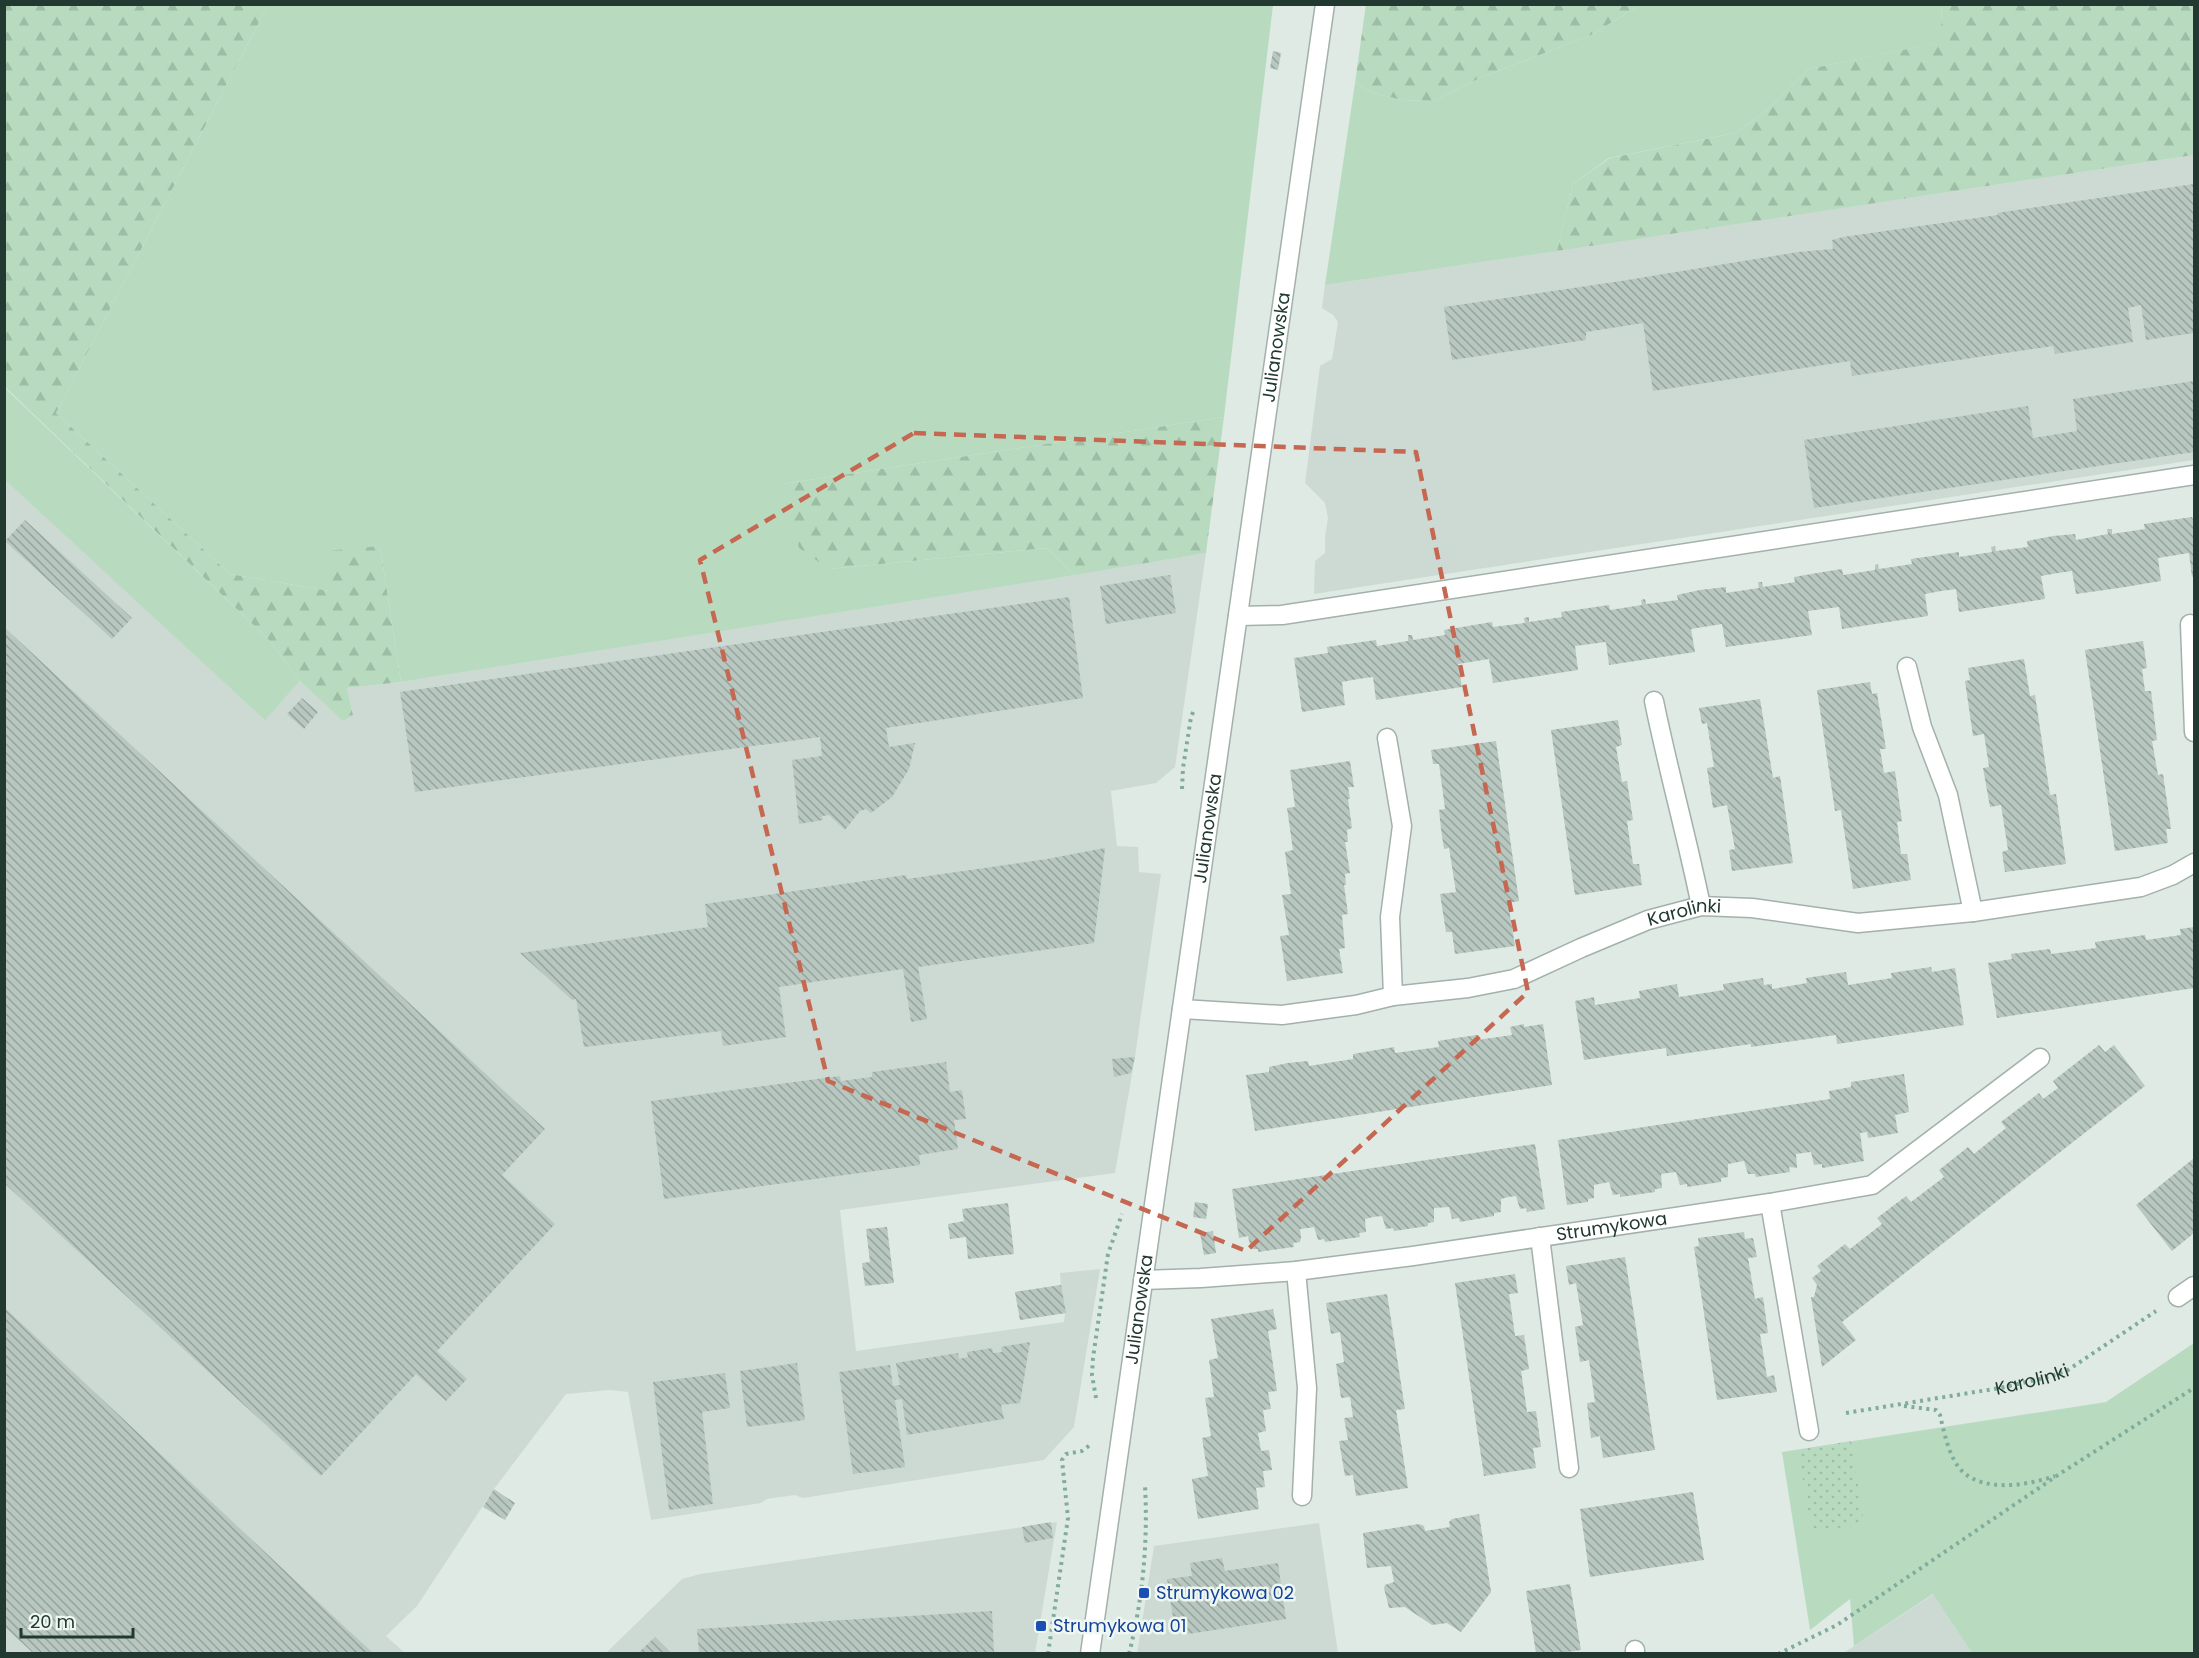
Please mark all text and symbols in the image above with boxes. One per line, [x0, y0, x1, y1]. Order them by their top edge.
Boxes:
street label: Julianowska [1255, 291, 1296, 404]
street label: Julianowska [1187, 772, 1227, 885]
street label: Karolinki [1644, 893, 1722, 932]
street label: Strumykowa [1554, 1205, 1669, 1247]
street label: Julianowska [1118, 1253, 1159, 1366]
street label: Karolinki [1993, 1358, 2072, 1401]
place label: Strumykowa 02 [1156, 1580, 1294, 1605]
marker: Strumykowa 02 [1137, 1586, 1151, 1600]
scale bar [21, 1601, 134, 1639]
text: 20 m [30, 1609, 75, 1634]
place label: Strumykowa 01 [1053, 1613, 1187, 1638]
marker: Strumykowa 01 [1034, 1619, 1048, 1633]

